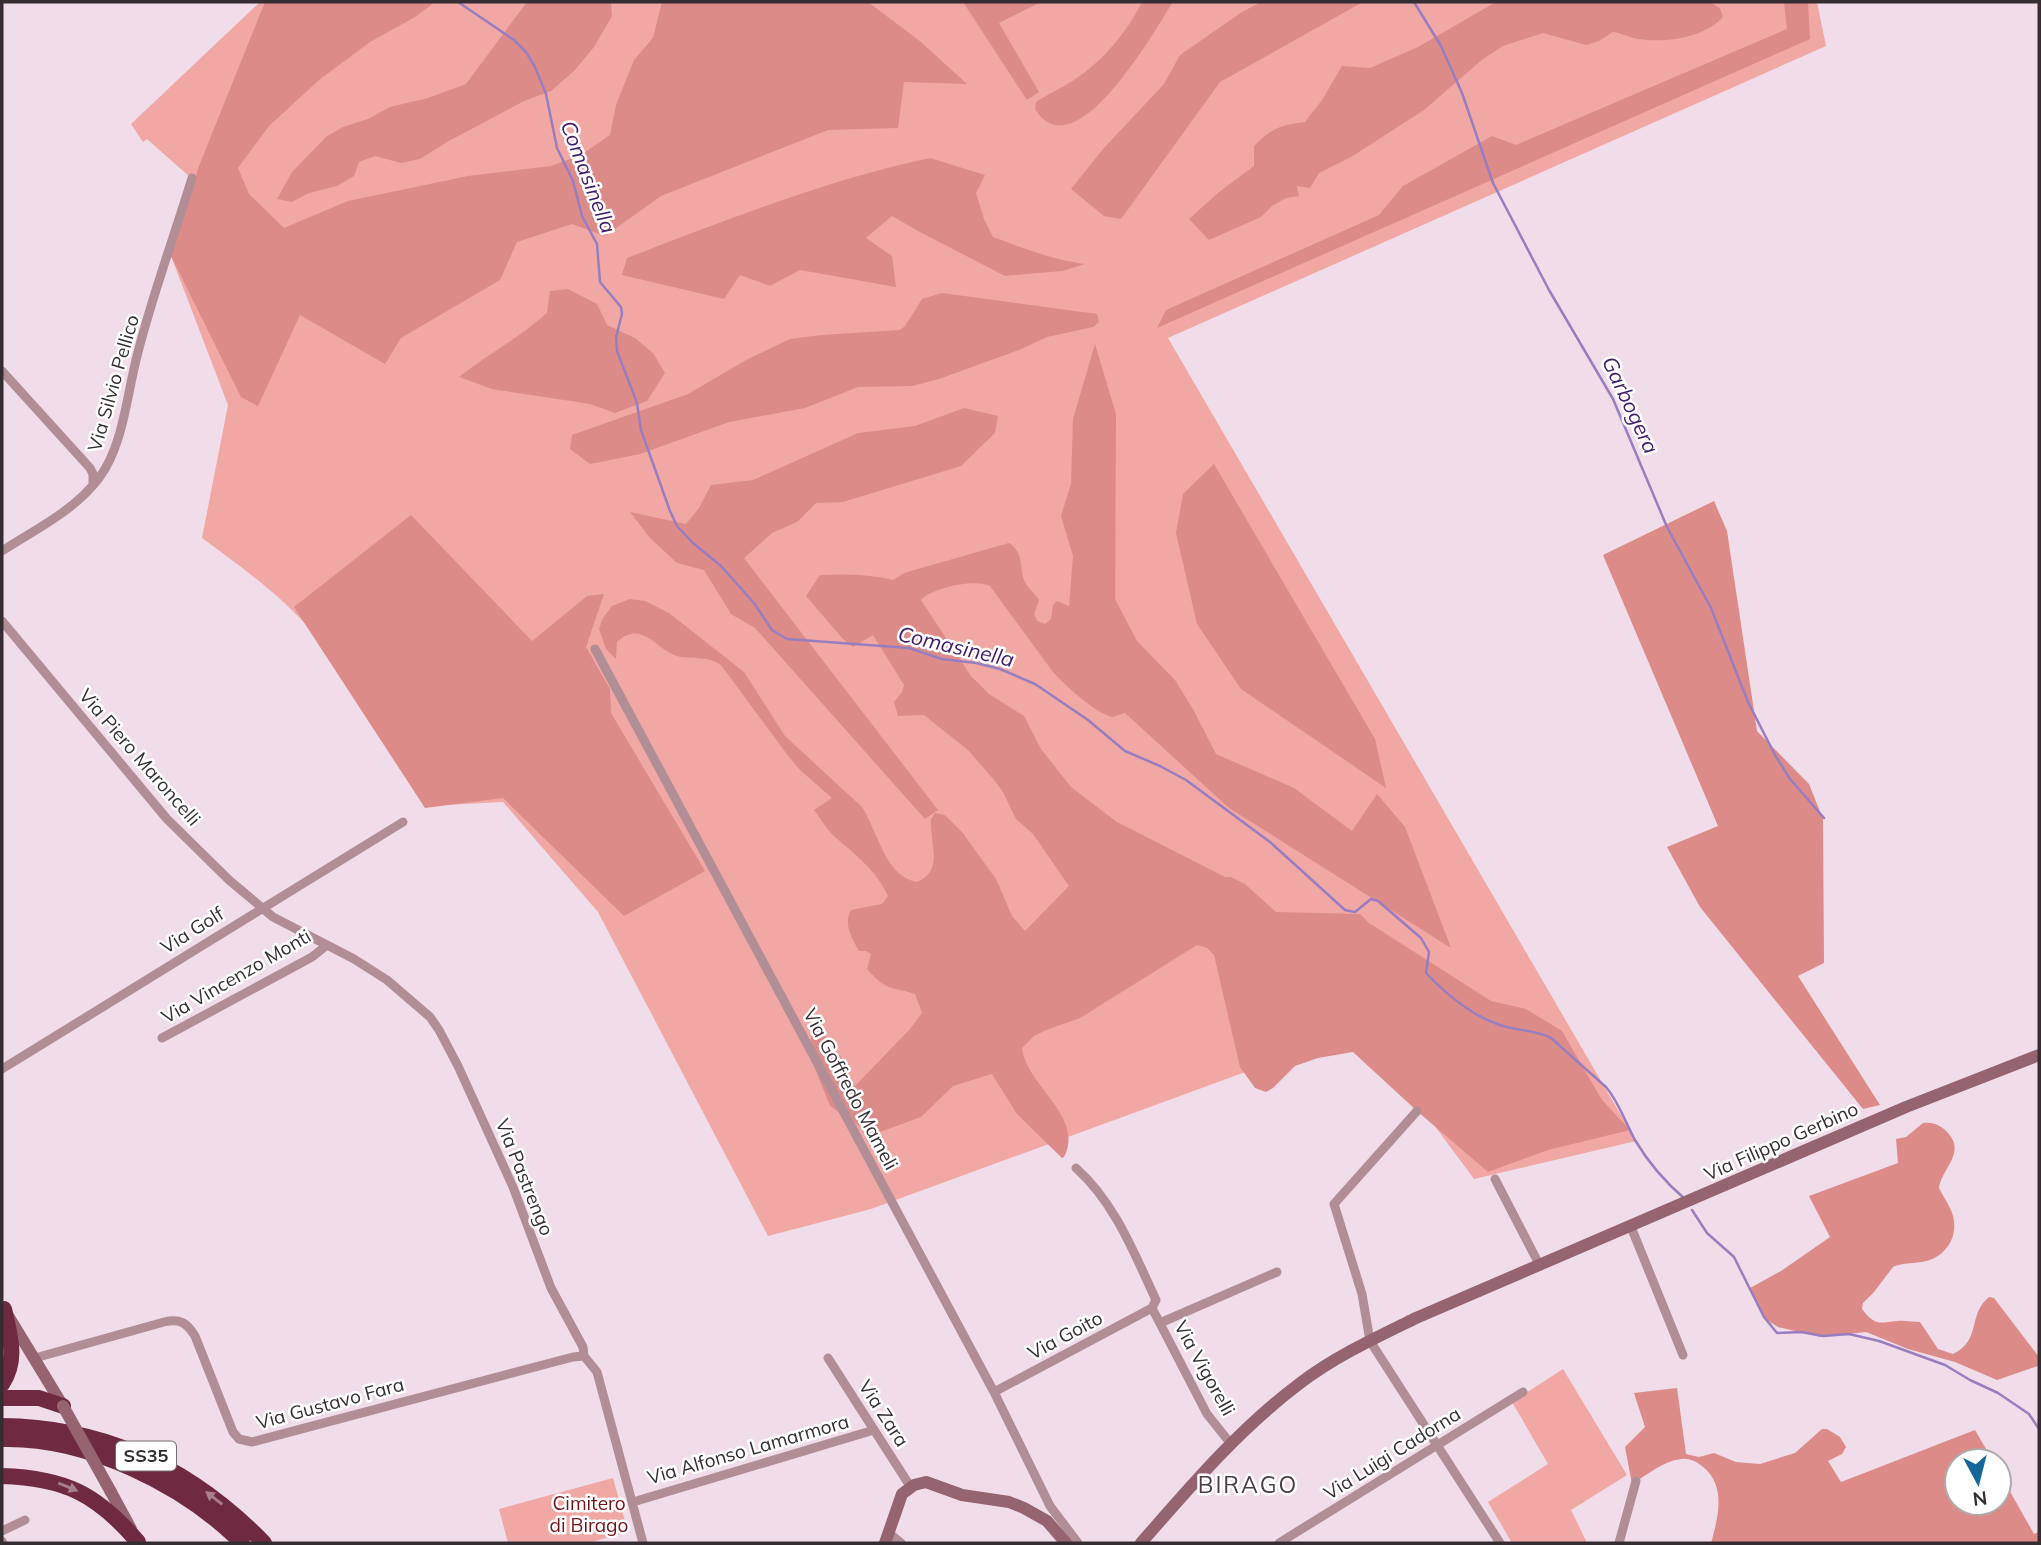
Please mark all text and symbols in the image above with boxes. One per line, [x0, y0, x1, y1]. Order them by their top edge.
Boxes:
water label: Comasinella [556, 117, 622, 237]
street label: Via Silvio Pellico [82, 312, 144, 454]
water label: Garbogera [1597, 352, 1665, 457]
water label: Comasinella [896, 620, 1017, 672]
street label: Via Piero Maroncelli [74, 684, 206, 830]
street label: Via Golf [156, 901, 228, 959]
street label: Via Vincenzo Monti [157, 923, 315, 1029]
street label: Via Goffredo Mameli [798, 1004, 904, 1174]
street label: Via Filippo Gerbino [1700, 1096, 1862, 1186]
street label: Via Pastrengo [491, 1115, 559, 1239]
street label: Via Goito [1024, 1305, 1106, 1365]
street label: Via Vigorelli [1169, 1316, 1241, 1420]
street label: Via Gustavo Fara [254, 1372, 406, 1434]
street label: Via Zara [854, 1375, 914, 1451]
street label: Via Luigi Cadorna [1319, 1401, 1465, 1505]
street label: Via Alfonso Lamarmora [644, 1409, 852, 1489]
road number: SS35 [116, 1442, 176, 1470]
north arrow [1943, 1447, 2013, 1517]
district label: BIRAGO [1198, 1470, 1298, 1499]
one-way arrow [58, 1482, 79, 1493]
text: N [1971, 1486, 1989, 1512]
one-way arrow [205, 1490, 223, 1505]
park label: Cimitero di Birago [550, 1491, 628, 1537]

